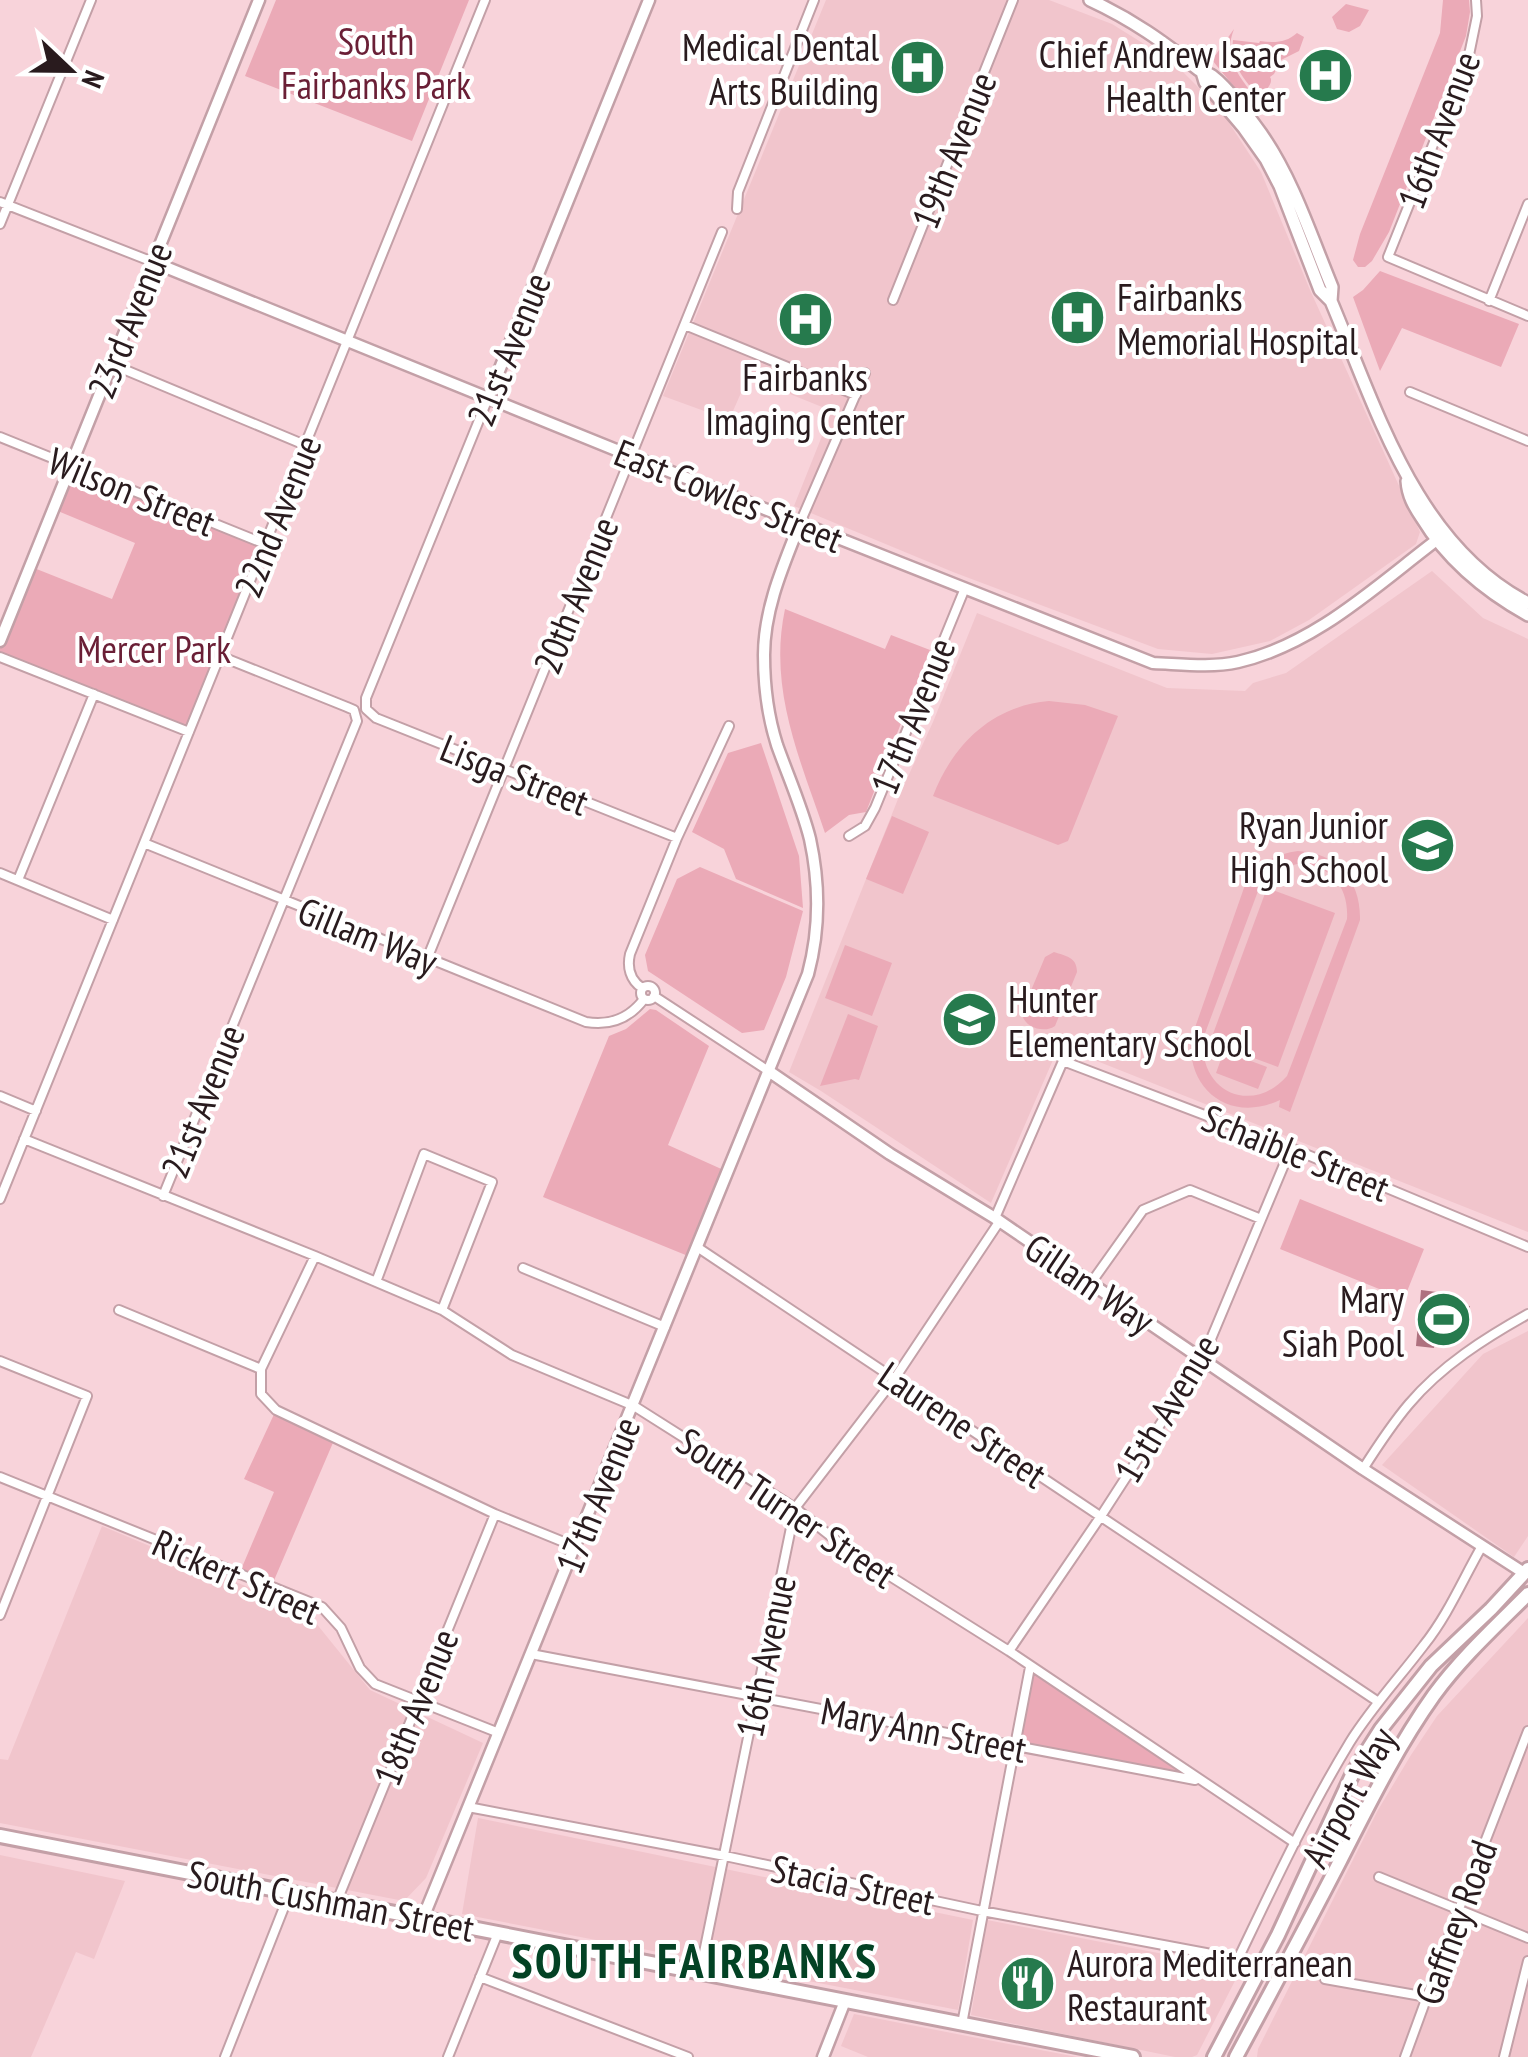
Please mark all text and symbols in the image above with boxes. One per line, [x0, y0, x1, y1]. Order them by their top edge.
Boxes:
park label: South Fairbanks Park [281, 16, 471, 109]
north arrow [20, 20, 120, 120]
place label: Medical Dental Arts Building [682, 22, 879, 115]
place label: Chief Andrew Isaac Health Center [1039, 29, 1287, 122]
hospital icon: Medical Dental Arts Building [888, 38, 948, 98]
street label: 16th Avenue [1386, 44, 1490, 216]
hospital icon: Chief Andrew Isaac Health Center [1295, 45, 1355, 105]
street label: 19th Avenue [899, 65, 1007, 235]
text: N [74, 66, 114, 93]
street label: 23rd Avenue [76, 235, 182, 405]
street label: 21st Avenue [455, 265, 561, 433]
place label: Fairbanks Memorial Hospital [1117, 272, 1358, 365]
hospital icon: Fairbanks Memorial Hospital [1048, 288, 1108, 348]
hospital icon: Fairbanks Imaging Center [775, 289, 835, 349]
place label: Fairbanks Imaging Center [705, 352, 905, 445]
street label: East Cowles Street [608, 427, 851, 563]
street label: 22nd Avenue [222, 428, 332, 604]
street label: Wilson Street [42, 435, 223, 547]
street label: 20th Avenue [521, 510, 629, 680]
park label: Mercer Park [77, 624, 231, 673]
street label: 17th Avenue [859, 631, 965, 801]
street label: Lisga Street [434, 722, 597, 826]
place label: Ryan Junior High School [1230, 800, 1389, 893]
school or university icon: Ryan Junior High School [1397, 816, 1457, 876]
street label: Gillam Way [291, 885, 445, 985]
place label: Hunter Elementary School [1008, 974, 1252, 1067]
school or university icon: Hunter Elementary School [939, 990, 999, 1050]
street label: 21st Avenue [149, 1017, 255, 1185]
street label: Schaible Street [1195, 1092, 1397, 1212]
street label: Gillam Way [1016, 1222, 1165, 1344]
place label: Mary Siah Pool [1282, 1274, 1405, 1367]
sports icon: Mary Siah Pool [1413, 1290, 1473, 1350]
street label: 15th Avenue [1103, 1325, 1229, 1491]
street label: Laurene Street [870, 1350, 1057, 1498]
street label: 17th Avenue [544, 1410, 650, 1580]
street label: South Turner Street [668, 1416, 906, 1599]
street label: Rickert Street [145, 1517, 329, 1635]
street label: 16th Avenue [724, 1570, 806, 1742]
street label: 18th Avenue [361, 1622, 469, 1792]
street label: Mary Ann Street [817, 1685, 1031, 1773]
street label: Airport Way [1290, 1718, 1407, 1876]
street label: Gaffney Road [1403, 1833, 1507, 2011]
street label: Stacia Street [767, 1843, 940, 1925]
street label: South Cushman Street [184, 1848, 479, 1952]
district label: SOUTH FAIRBANKS [511, 1929, 879, 1991]
place label: Aurora Mediterranean Restaurant [1067, 1938, 1353, 2031]
restaurant icon: Aurora Mediterranean Restaurant [998, 1954, 1058, 2014]

